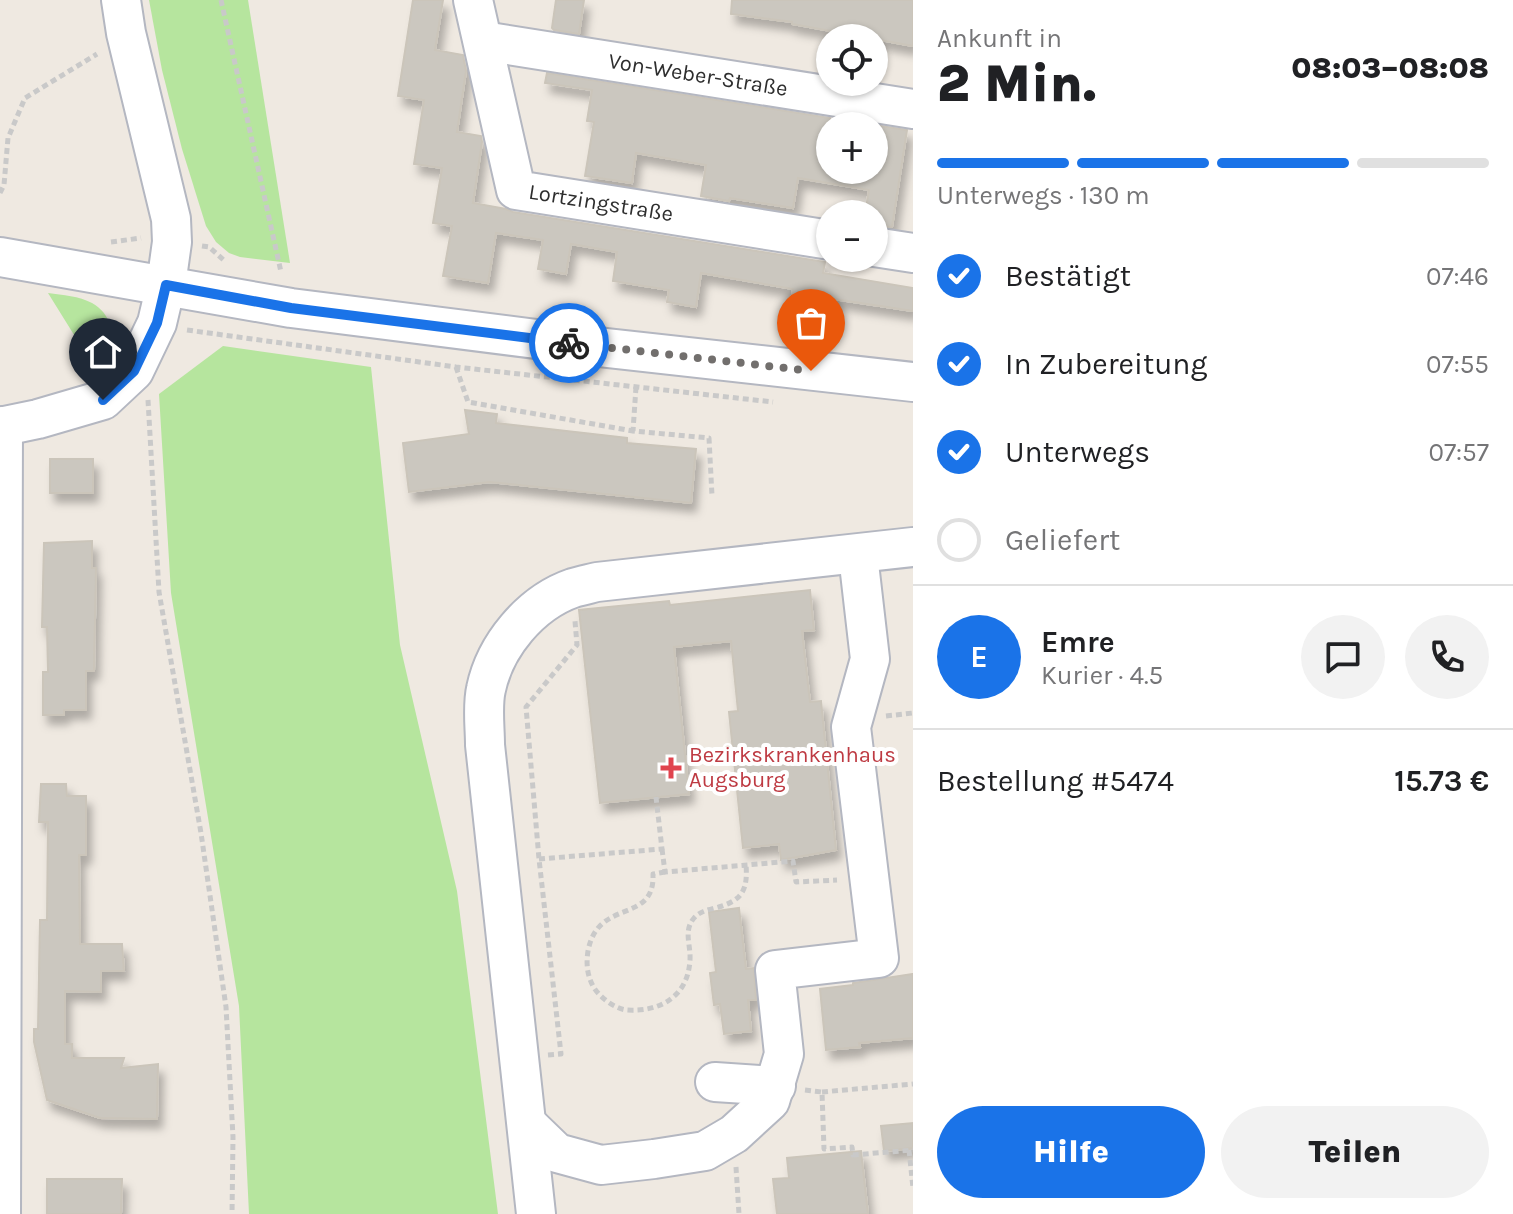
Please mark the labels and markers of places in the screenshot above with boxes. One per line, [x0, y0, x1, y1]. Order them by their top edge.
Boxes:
pin [777, 289, 845, 371]
pin [69, 318, 137, 400]
place label: Bezirkskrankenhaus Augsburg [689, 742, 896, 793]
marker: Bezirkskrankenhaus Augsburg [660, 757, 682, 779]

